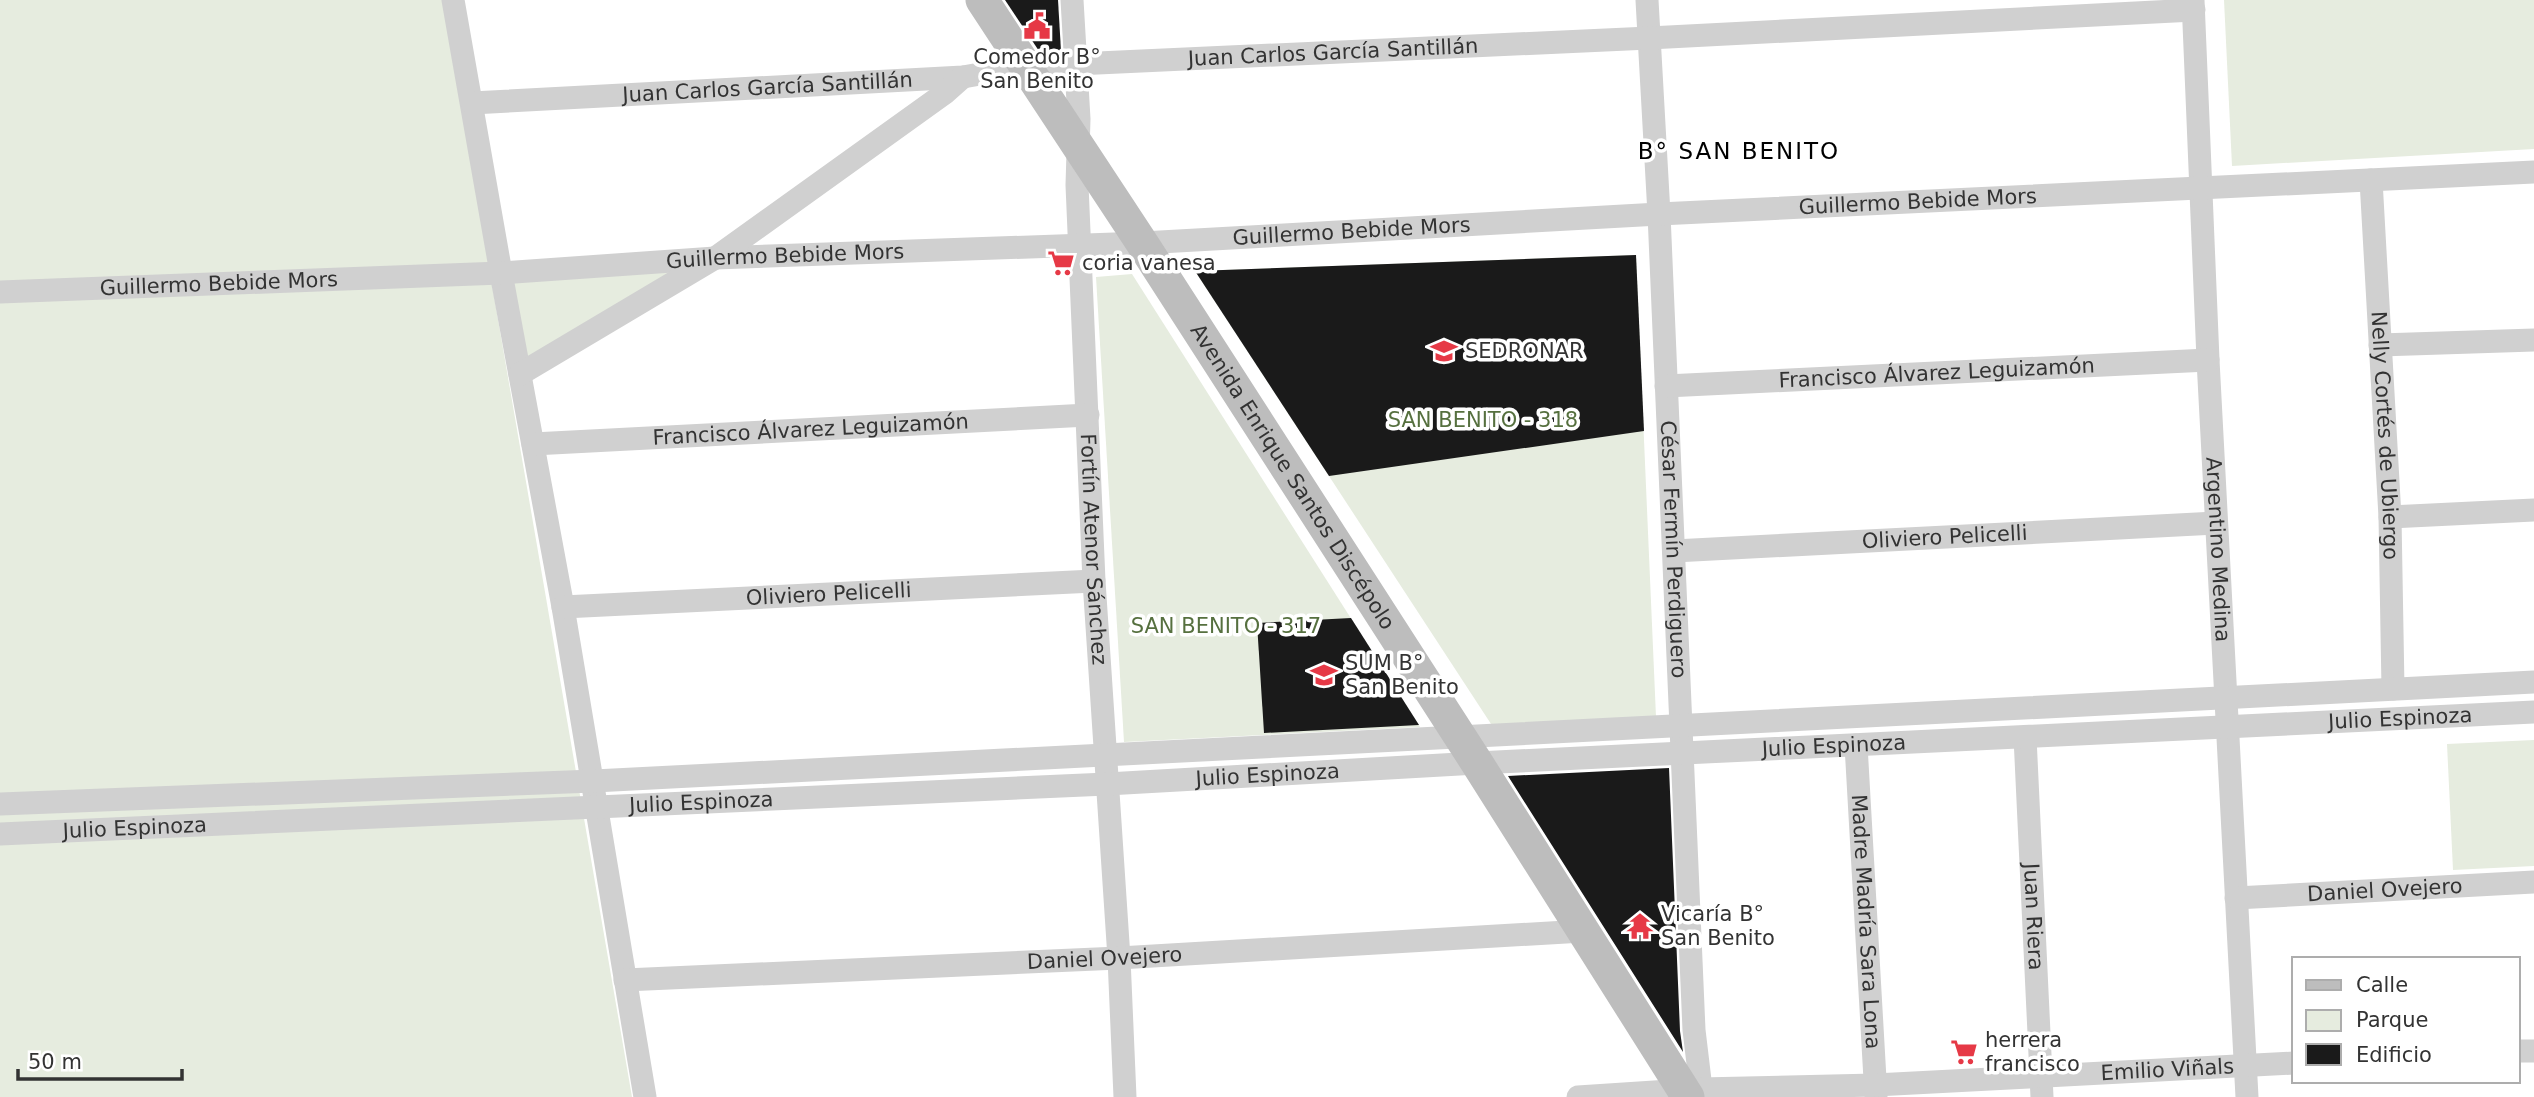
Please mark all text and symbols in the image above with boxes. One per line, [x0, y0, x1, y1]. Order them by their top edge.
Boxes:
public building icon: Comedor B° San Benito [1022, 11, 1052, 41]
street label: Juan Carlos García Santillán [1185, 34, 1479, 71]
place label: Comedor B° San Benito [973, 45, 1101, 93]
street label: Juan Carlos García Santillán [620, 68, 913, 107]
district label: B° SAN BENITO [1638, 138, 1840, 164]
street label: Guillermo Bebide Mors [1798, 184, 2037, 219]
street label: Guillermo Bebide Mors [1232, 213, 1471, 250]
street label: Guillermo Bebide Mors [665, 239, 905, 273]
supermarket icon: coria vanesa [1046, 248, 1076, 278]
place label: coria vanesa [1082, 251, 1216, 275]
street label: Guillermo Bebide Mors [99, 267, 338, 300]
street label: Nelly Cortés de Ubiergo [2366, 310, 2403, 560]
street label: Avenida Enrique Santos Discépolo [1185, 320, 1400, 634]
school or university icon: SEDRONAR [1429, 336, 1459, 366]
place label: SEDRONAR [1465, 339, 1584, 363]
street label: Francisco Álvarez Leguizamón [1778, 353, 2095, 393]
park label: SAN BENITO - 318 [1388, 408, 1578, 432]
street label: Francisco Álvarez Leguizamón [652, 409, 969, 450]
street label: César Fermín Perdiguero [1656, 420, 1691, 679]
street label: Fortín Atenor Sánchez [1076, 433, 1112, 666]
street label: Argentino Medina [2201, 456, 2235, 643]
street label: Oliviero Pelicelli [1861, 521, 2028, 553]
street label: Oliviero Pelicelli [745, 578, 912, 610]
park label: SAN BENITO - 317 [1131, 614, 1321, 638]
place label: SUM B° San Benito [1345, 651, 1459, 699]
school or university icon: SUM B° San Benito [1309, 660, 1339, 690]
street label: Julio Espinoza [2326, 703, 2473, 734]
street label: Julio Espinoza [1759, 730, 1906, 761]
street label: Julio Espinoza [1193, 759, 1340, 791]
street label: Julio Espinoza [627, 787, 774, 818]
street label: Madre Madría Sara Lona [1847, 794, 1885, 1050]
street label: Julio Espinoza [60, 813, 207, 843]
street label: Juan Riera [2019, 861, 2048, 971]
street label: Daniel Ovejero [2307, 874, 2463, 906]
place label: Vicaría B° San Benito [1661, 902, 1775, 950]
temple icon: Vicaría B° San Benito [1625, 911, 1655, 941]
street label: Daniel Ovejero [1026, 942, 1183, 974]
legend [2292, 957, 2520, 1083]
text: Calle [2356, 973, 2408, 997]
text: Parque [2356, 1008, 2428, 1032]
place label: herrera francisco [1985, 1028, 2080, 1076]
supermarket icon: herrera francisco [1949, 1037, 1979, 1067]
scale bar [18, 1038, 182, 1082]
text: Edificio [2356, 1043, 2432, 1067]
text: 50 m [28, 1050, 82, 1074]
street label: Emilio Viñals [2100, 1054, 2235, 1085]

